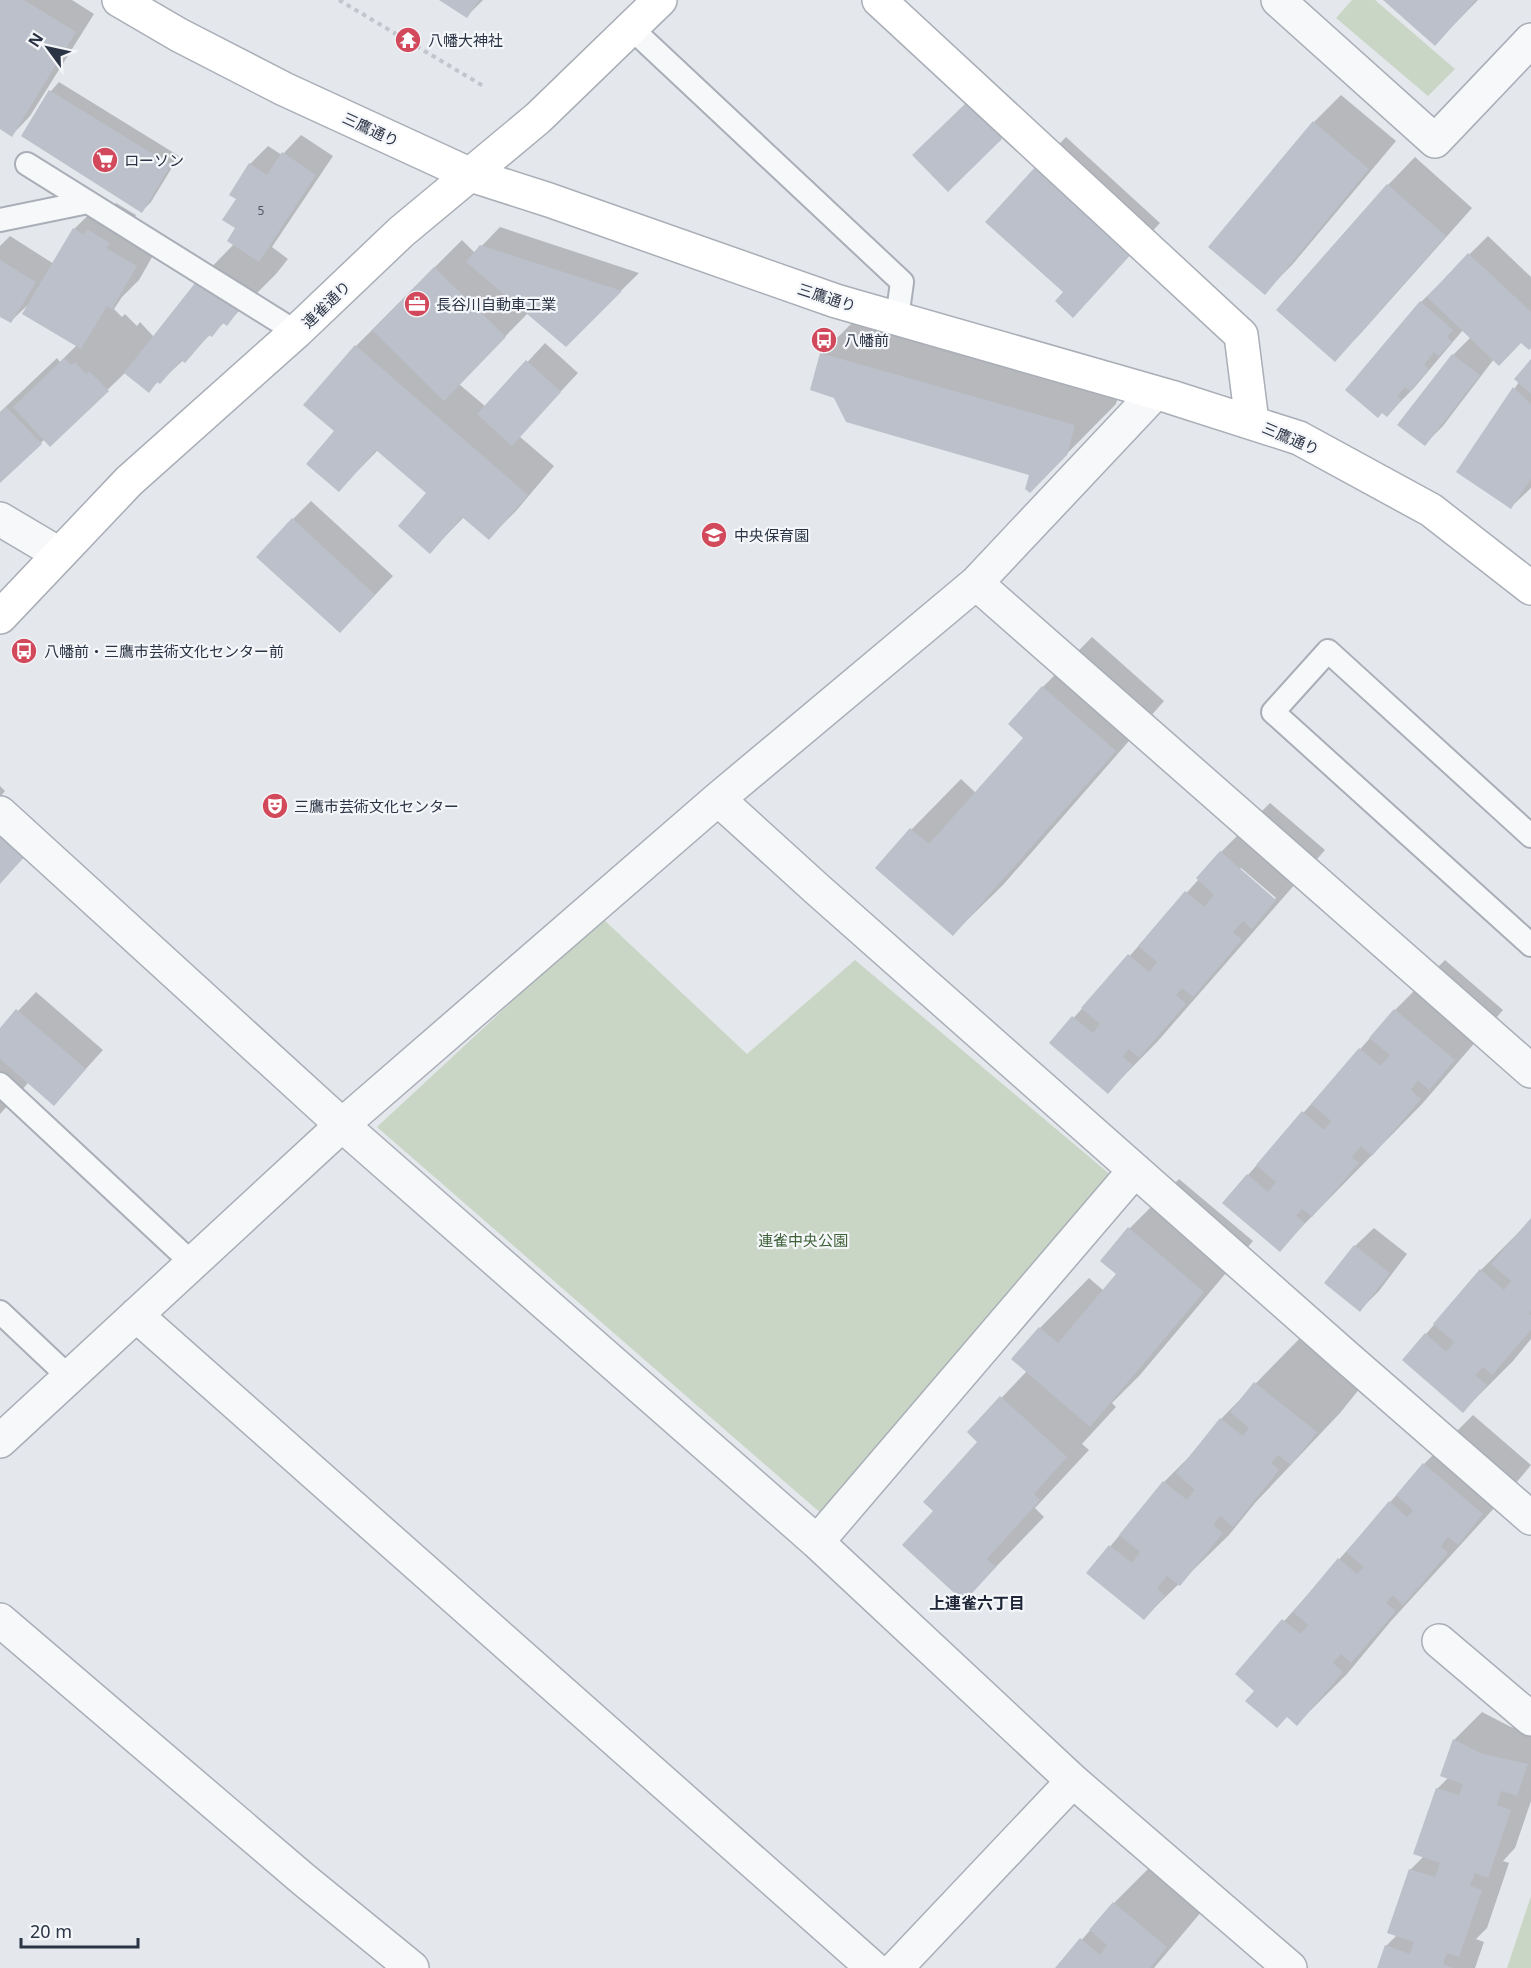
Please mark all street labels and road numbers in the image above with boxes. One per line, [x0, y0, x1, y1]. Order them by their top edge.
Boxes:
street label: 三鷹通り [340, 107, 402, 151]
street label: 連雀通り [297, 276, 355, 332]
street label: 三鷹通り [795, 278, 859, 316]
street label: 三鷹通り [1259, 417, 1323, 459]

